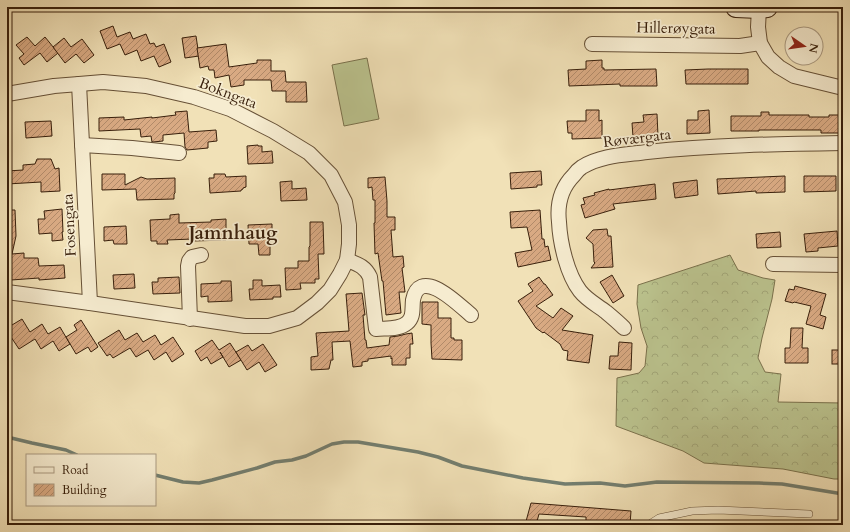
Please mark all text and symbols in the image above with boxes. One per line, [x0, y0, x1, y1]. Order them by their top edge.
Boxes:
street label: Hillerøygata [636, 17, 716, 39]
north arrow [784, 26, 824, 66]
text: N [805, 42, 822, 55]
street label: Bokngata [196, 73, 261, 113]
street label: Røværgata [602, 124, 673, 152]
street label: Fosengata [57, 192, 81, 257]
district label: Jamnhaug [186, 220, 278, 246]
legend [26, 454, 156, 506]
text: Road [62, 462, 89, 478]
text: Building [62, 482, 107, 498]

